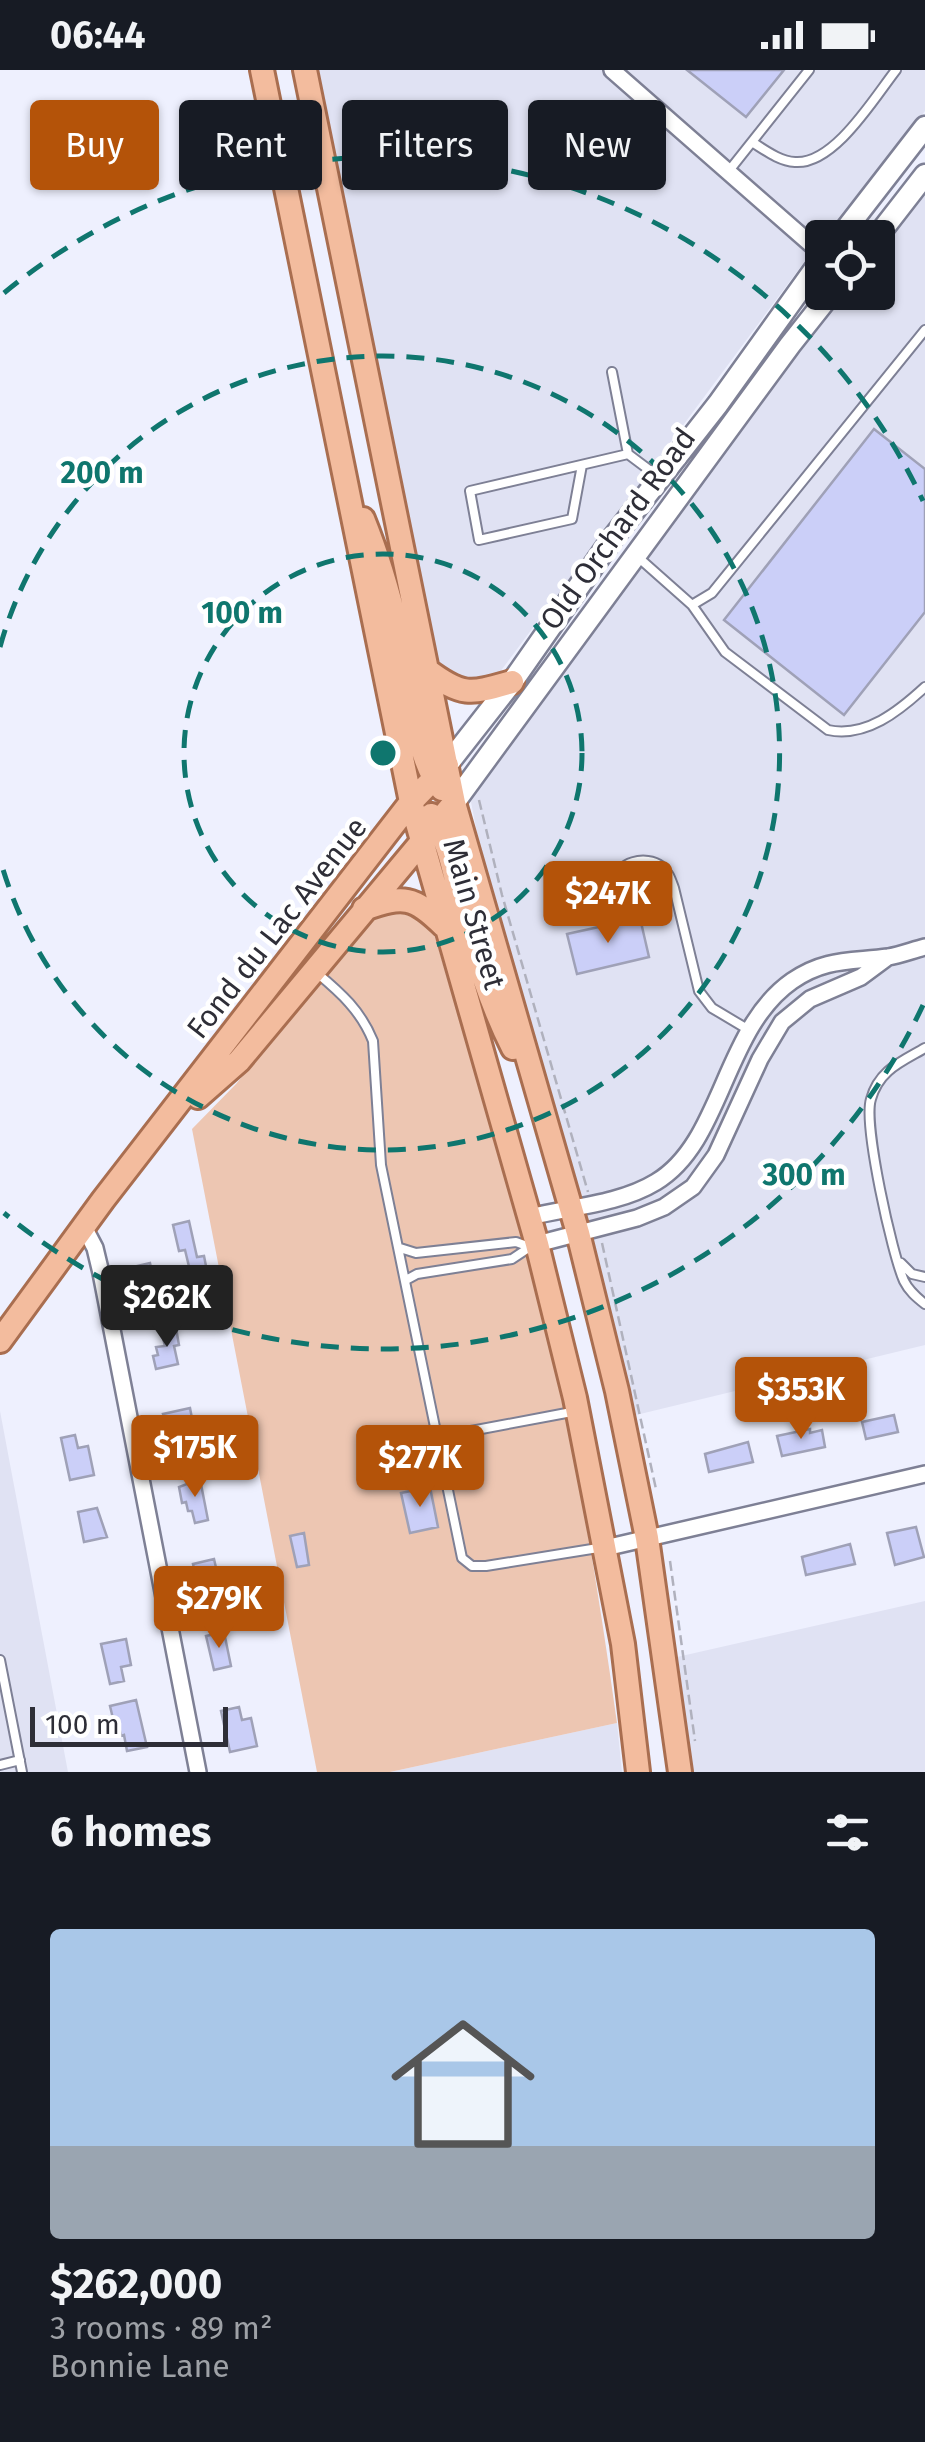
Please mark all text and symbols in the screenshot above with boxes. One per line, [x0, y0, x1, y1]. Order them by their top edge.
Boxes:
text: 06:44 [50, 12, 146, 58]
chip: Buy [30, 100, 159, 190]
chip: Rent [179, 100, 322, 190]
chip: Filters [342, 100, 508, 190]
chip: New [528, 100, 666, 190]
map controls [805, 220, 895, 310]
button: locate [805, 220, 895, 310]
street label: Old Orchard Road [533, 421, 703, 637]
text: 200 m [60, 455, 144, 491]
text: 100 m [201, 595, 283, 631]
centre of rings [365, 735, 401, 771]
street label: Fond du Lac Avenue [179, 810, 375, 1046]
street label: Main Street [435, 835, 513, 994]
pin: $247K [538, 861, 678, 946]
text: $247K [565, 874, 651, 912]
text: 300 m [761, 1157, 846, 1193]
pin: $262K [97, 1265, 237, 1350]
text: $262K [123, 1278, 211, 1316]
pin: $353K [731, 1357, 871, 1442]
text: $353K [757, 1370, 845, 1408]
pin: $175K [125, 1415, 265, 1500]
pin: $277K [350, 1425, 490, 1510]
text: $175K [153, 1428, 237, 1466]
text: $277K [378, 1438, 462, 1476]
pin: $279K [149, 1566, 289, 1651]
text: $279K [176, 1579, 262, 1617]
scale bar [30, 1702, 228, 1746]
text: 100 m [45, 1708, 120, 1741]
icon: filters [820, 1805, 875, 1860]
text: 6 homes [50, 1807, 211, 1857]
icon: home [373, 1994, 553, 2174]
text: $262,000 [50, 2259, 222, 2309]
text: 3 rooms · 89 m² [50, 2309, 273, 2347]
text: Bonnie Lane [50, 2347, 230, 2385]

